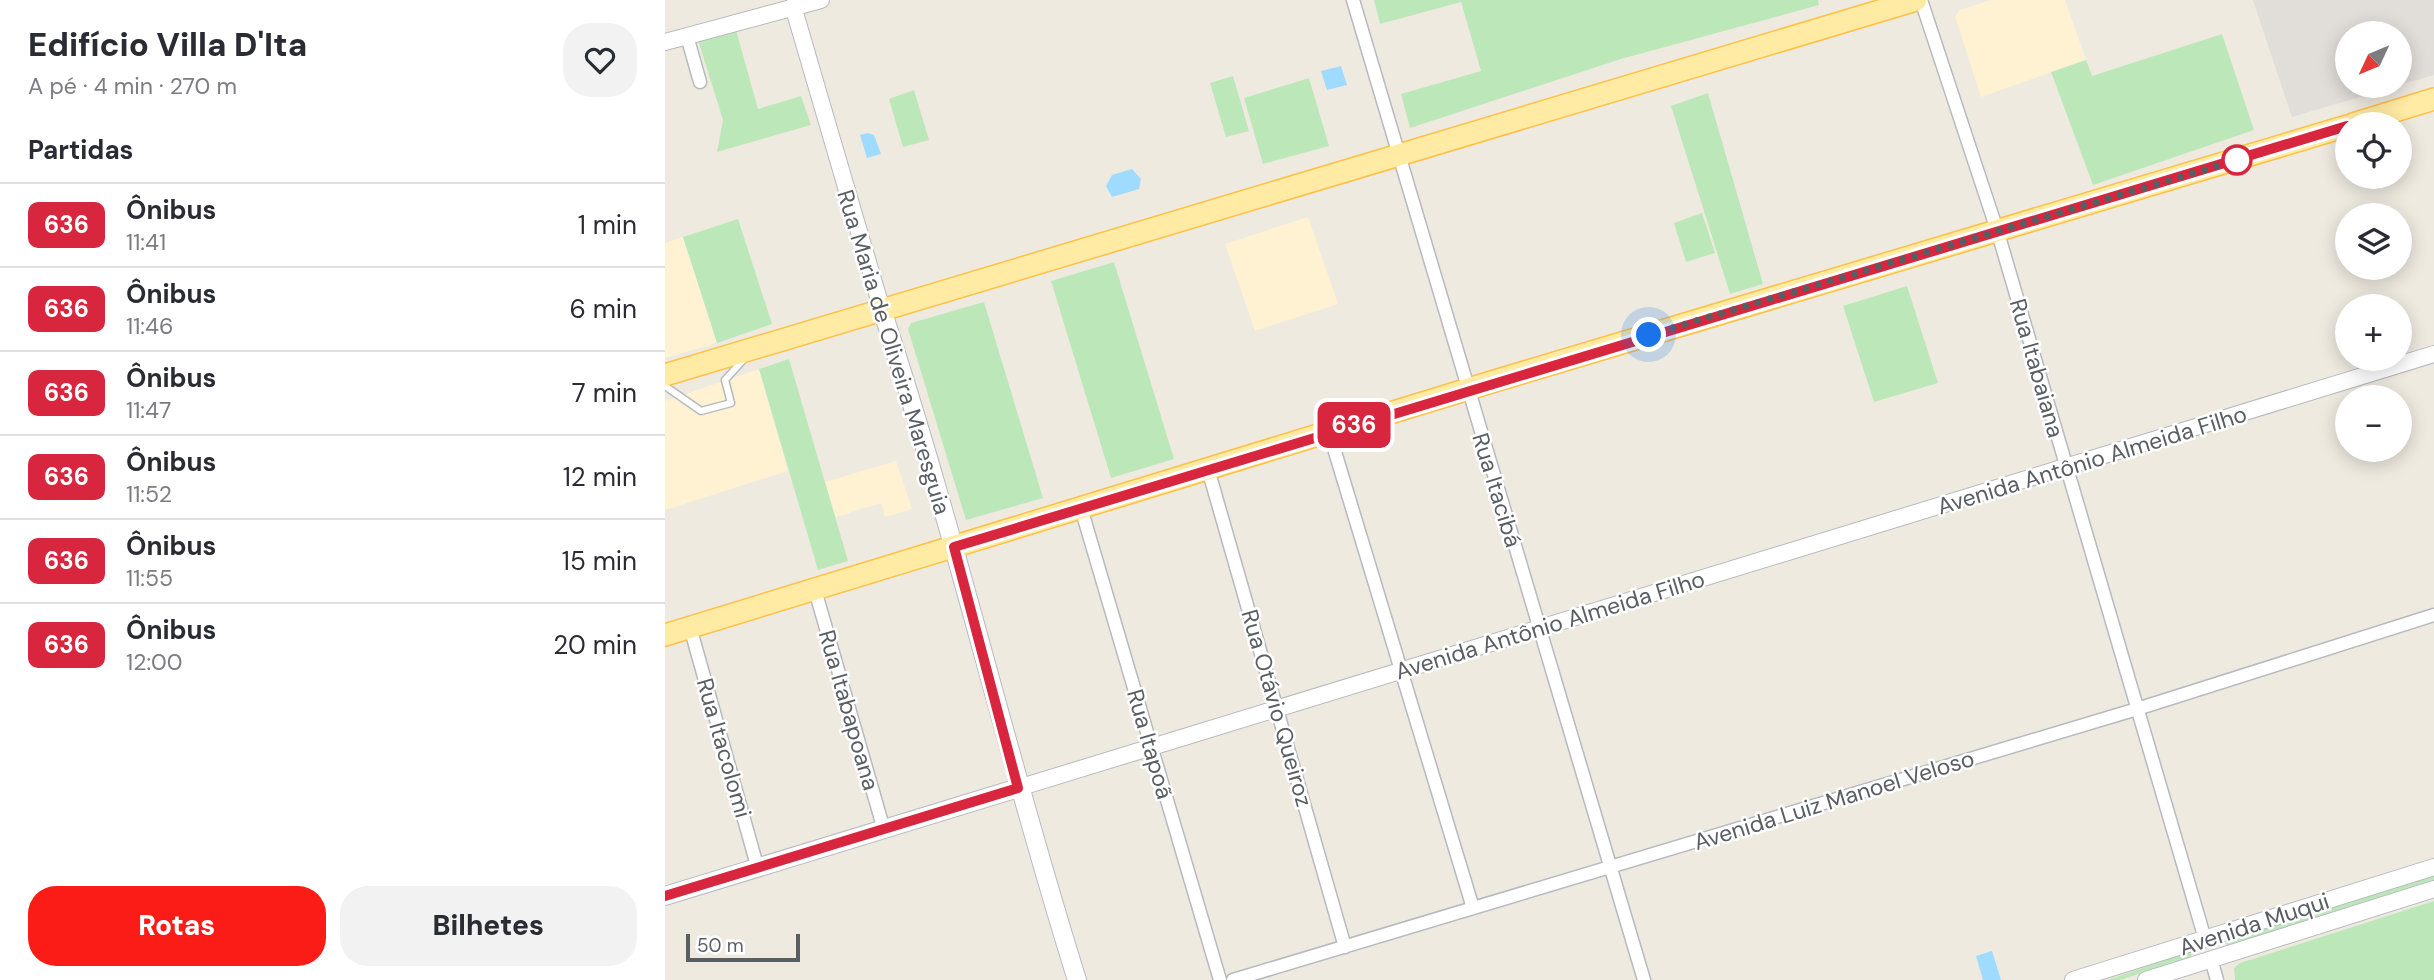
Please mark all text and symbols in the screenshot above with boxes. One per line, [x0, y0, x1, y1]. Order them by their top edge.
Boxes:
north arrow [2335, 21, 2411, 98]
map controls [2335, 21, 2412, 462]
text: Edifício Villa D'Ita [28, 23, 307, 66]
button: heart [563, 23, 637, 97]
text: A pé · 4 min · 270 m [28, 71, 237, 101]
button: locate [2335, 112, 2412, 189]
text: Partidas [28, 133, 133, 167]
unlabelled marker [2222, 145, 2252, 175]
street label: Rua Maria de Oliveira Maresguia [830, 186, 958, 518]
text: Ônibus [126, 193, 216, 227]
button: layers [2335, 203, 2412, 280]
text: 1 min [578, 208, 637, 242]
text: 636 [44, 209, 89, 240]
text: 11:41 [126, 227, 166, 257]
text: Ônibus [126, 277, 216, 311]
text: 6 min [569, 292, 637, 326]
text: 636 [44, 293, 89, 324]
button: + [2335, 294, 2412, 371]
street label: Rua Itabaiana [2003, 295, 2071, 441]
text: 11:46 [126, 311, 173, 341]
your location [1631, 317, 1666, 352]
text: Ônibus [126, 361, 216, 395]
text: 7 min [572, 376, 637, 410]
text: 636 [44, 377, 89, 408]
button: − [2335, 385, 2412, 462]
text: 11:47 [126, 395, 171, 425]
street label: Avenida Antônio Almeida Filho [1934, 399, 2250, 521]
line badge: 636 [1314, 402, 1394, 448]
text: 636 [1332, 409, 1376, 440]
street label: Rua Itacibá [1465, 429, 1529, 551]
text: Ônibus [126, 445, 216, 479]
text: 12 min [563, 460, 637, 494]
text: 636 [44, 461, 89, 492]
text: 11:52 [126, 479, 172, 509]
text: Ônibus [126, 529, 216, 563]
text: 15 min [562, 544, 637, 578]
text: 636 [44, 545, 89, 576]
text: 11:55 [126, 563, 173, 593]
street label: Avenida Antônio Almeida Filho [1392, 564, 1708, 686]
street label: Rua Otávio Queiroz [1235, 606, 1319, 810]
text: Ônibus [126, 613, 216, 647]
street label: Rua Itabapoana [812, 626, 886, 794]
text: 20 min [553, 628, 637, 662]
text: 636 [44, 629, 89, 660]
text: 12:00 [126, 647, 183, 677]
street label: Rua Itacolomi [690, 675, 758, 821]
street label: Rua Itapoã [1120, 686, 1180, 802]
street label: Avenida Luiz Manoel Veloso [1690, 743, 1978, 857]
button: Rotas [28, 886, 326, 966]
button: Bilhetes [340, 886, 637, 966]
street label: Avenida Muqui [2175, 886, 2333, 962]
scale bar [686, 931, 800, 963]
text: 50 m [697, 933, 744, 958]

